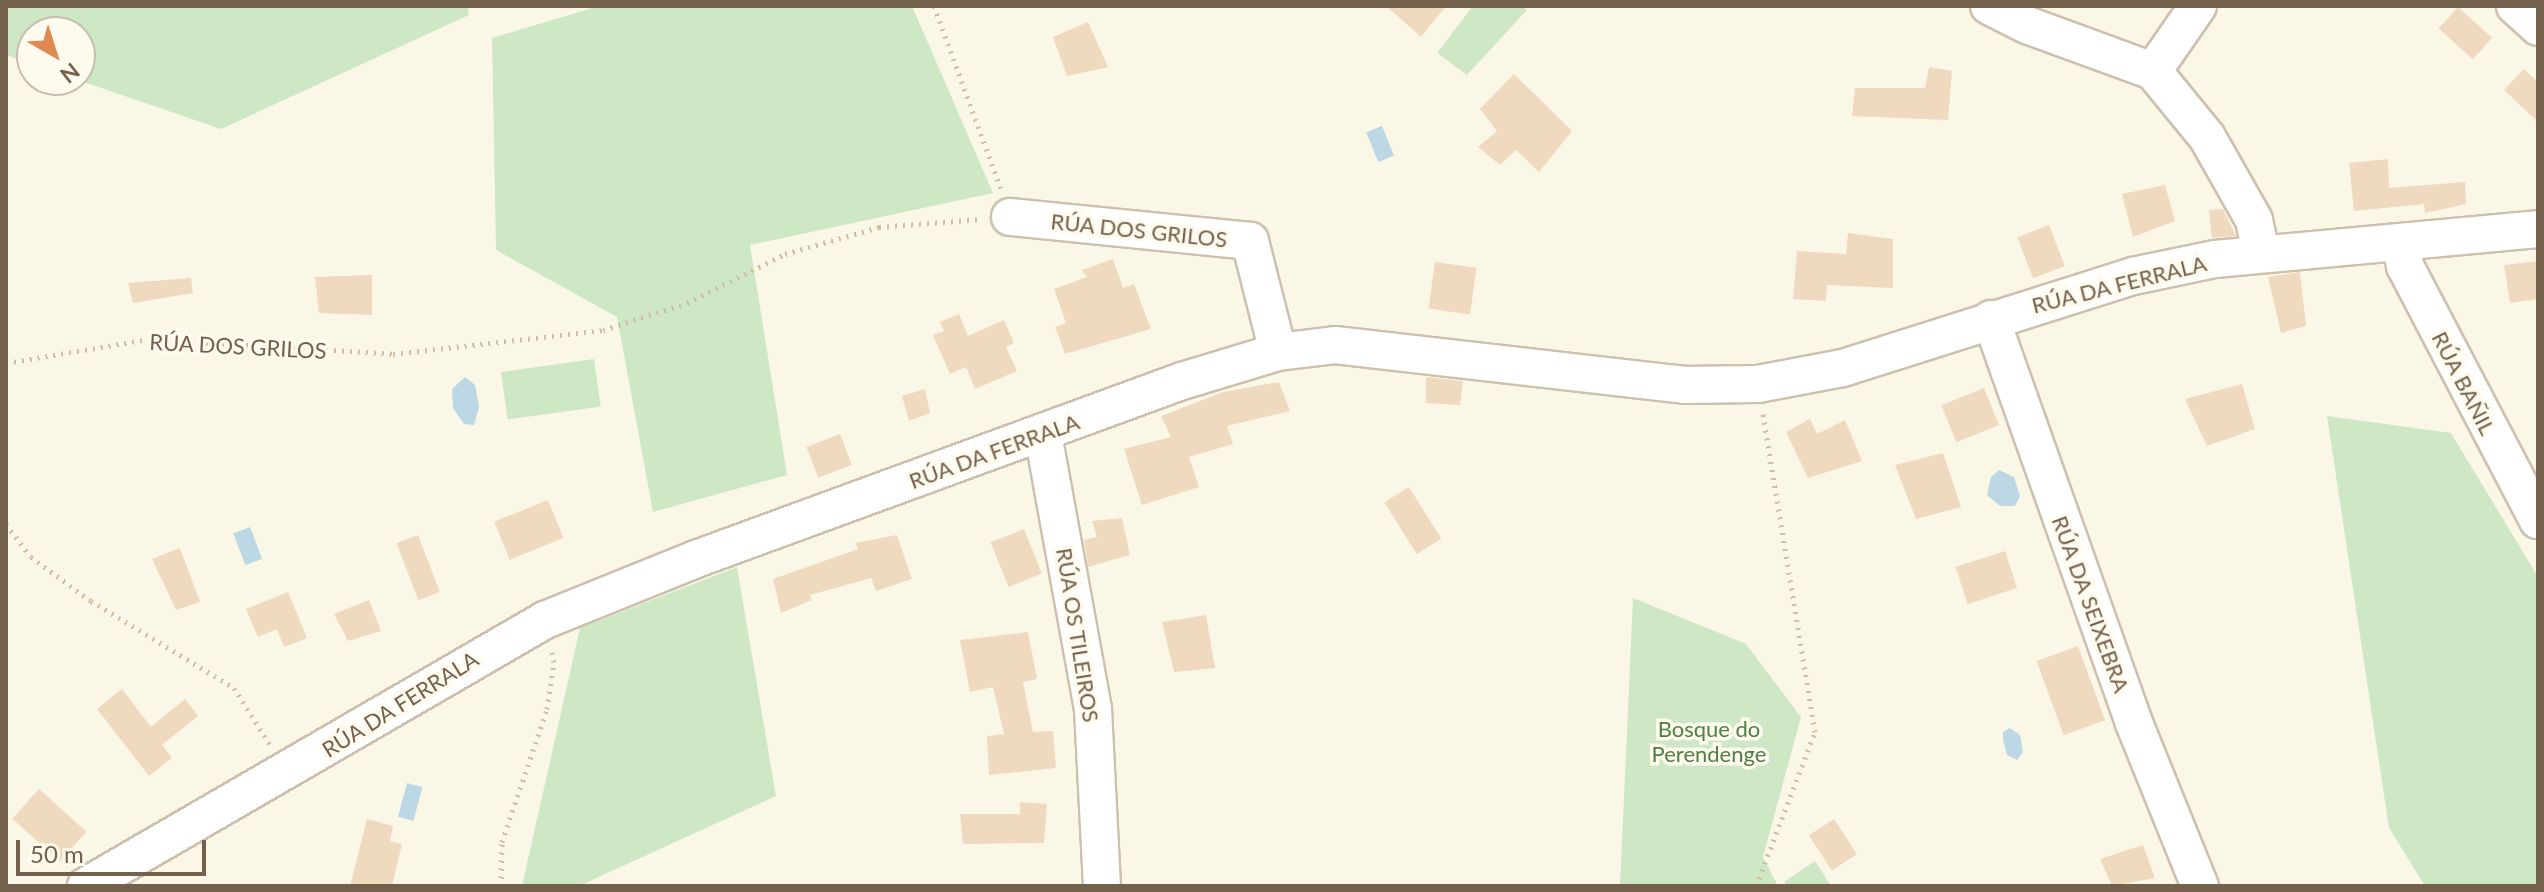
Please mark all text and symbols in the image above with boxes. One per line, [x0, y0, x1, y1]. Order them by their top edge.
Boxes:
north arrow [16, 16, 96, 96]
text: N [55, 58, 85, 89]
street label: RÚA DOS GRILOS [1049, 208, 1229, 252]
street label: RÚA DA FERRALA [2028, 249, 2210, 319]
street label: RÚA BAÑIL [2427, 327, 2501, 439]
street label: RÚA DOS GRILOS [148, 328, 328, 364]
street label: RÚA DA FERRALA [905, 408, 1083, 494]
street label: RÚA DA SEIXEBRA [2047, 511, 2135, 697]
street label: RÚA OS TILEIROS [1051, 545, 1105, 725]
street label: RÚA DA FERRALA [316, 645, 484, 763]
park label: Bosque do Perendenge [1652, 715, 1766, 766]
scale bar [20, 824, 210, 874]
text: 50 m [30, 839, 84, 868]

